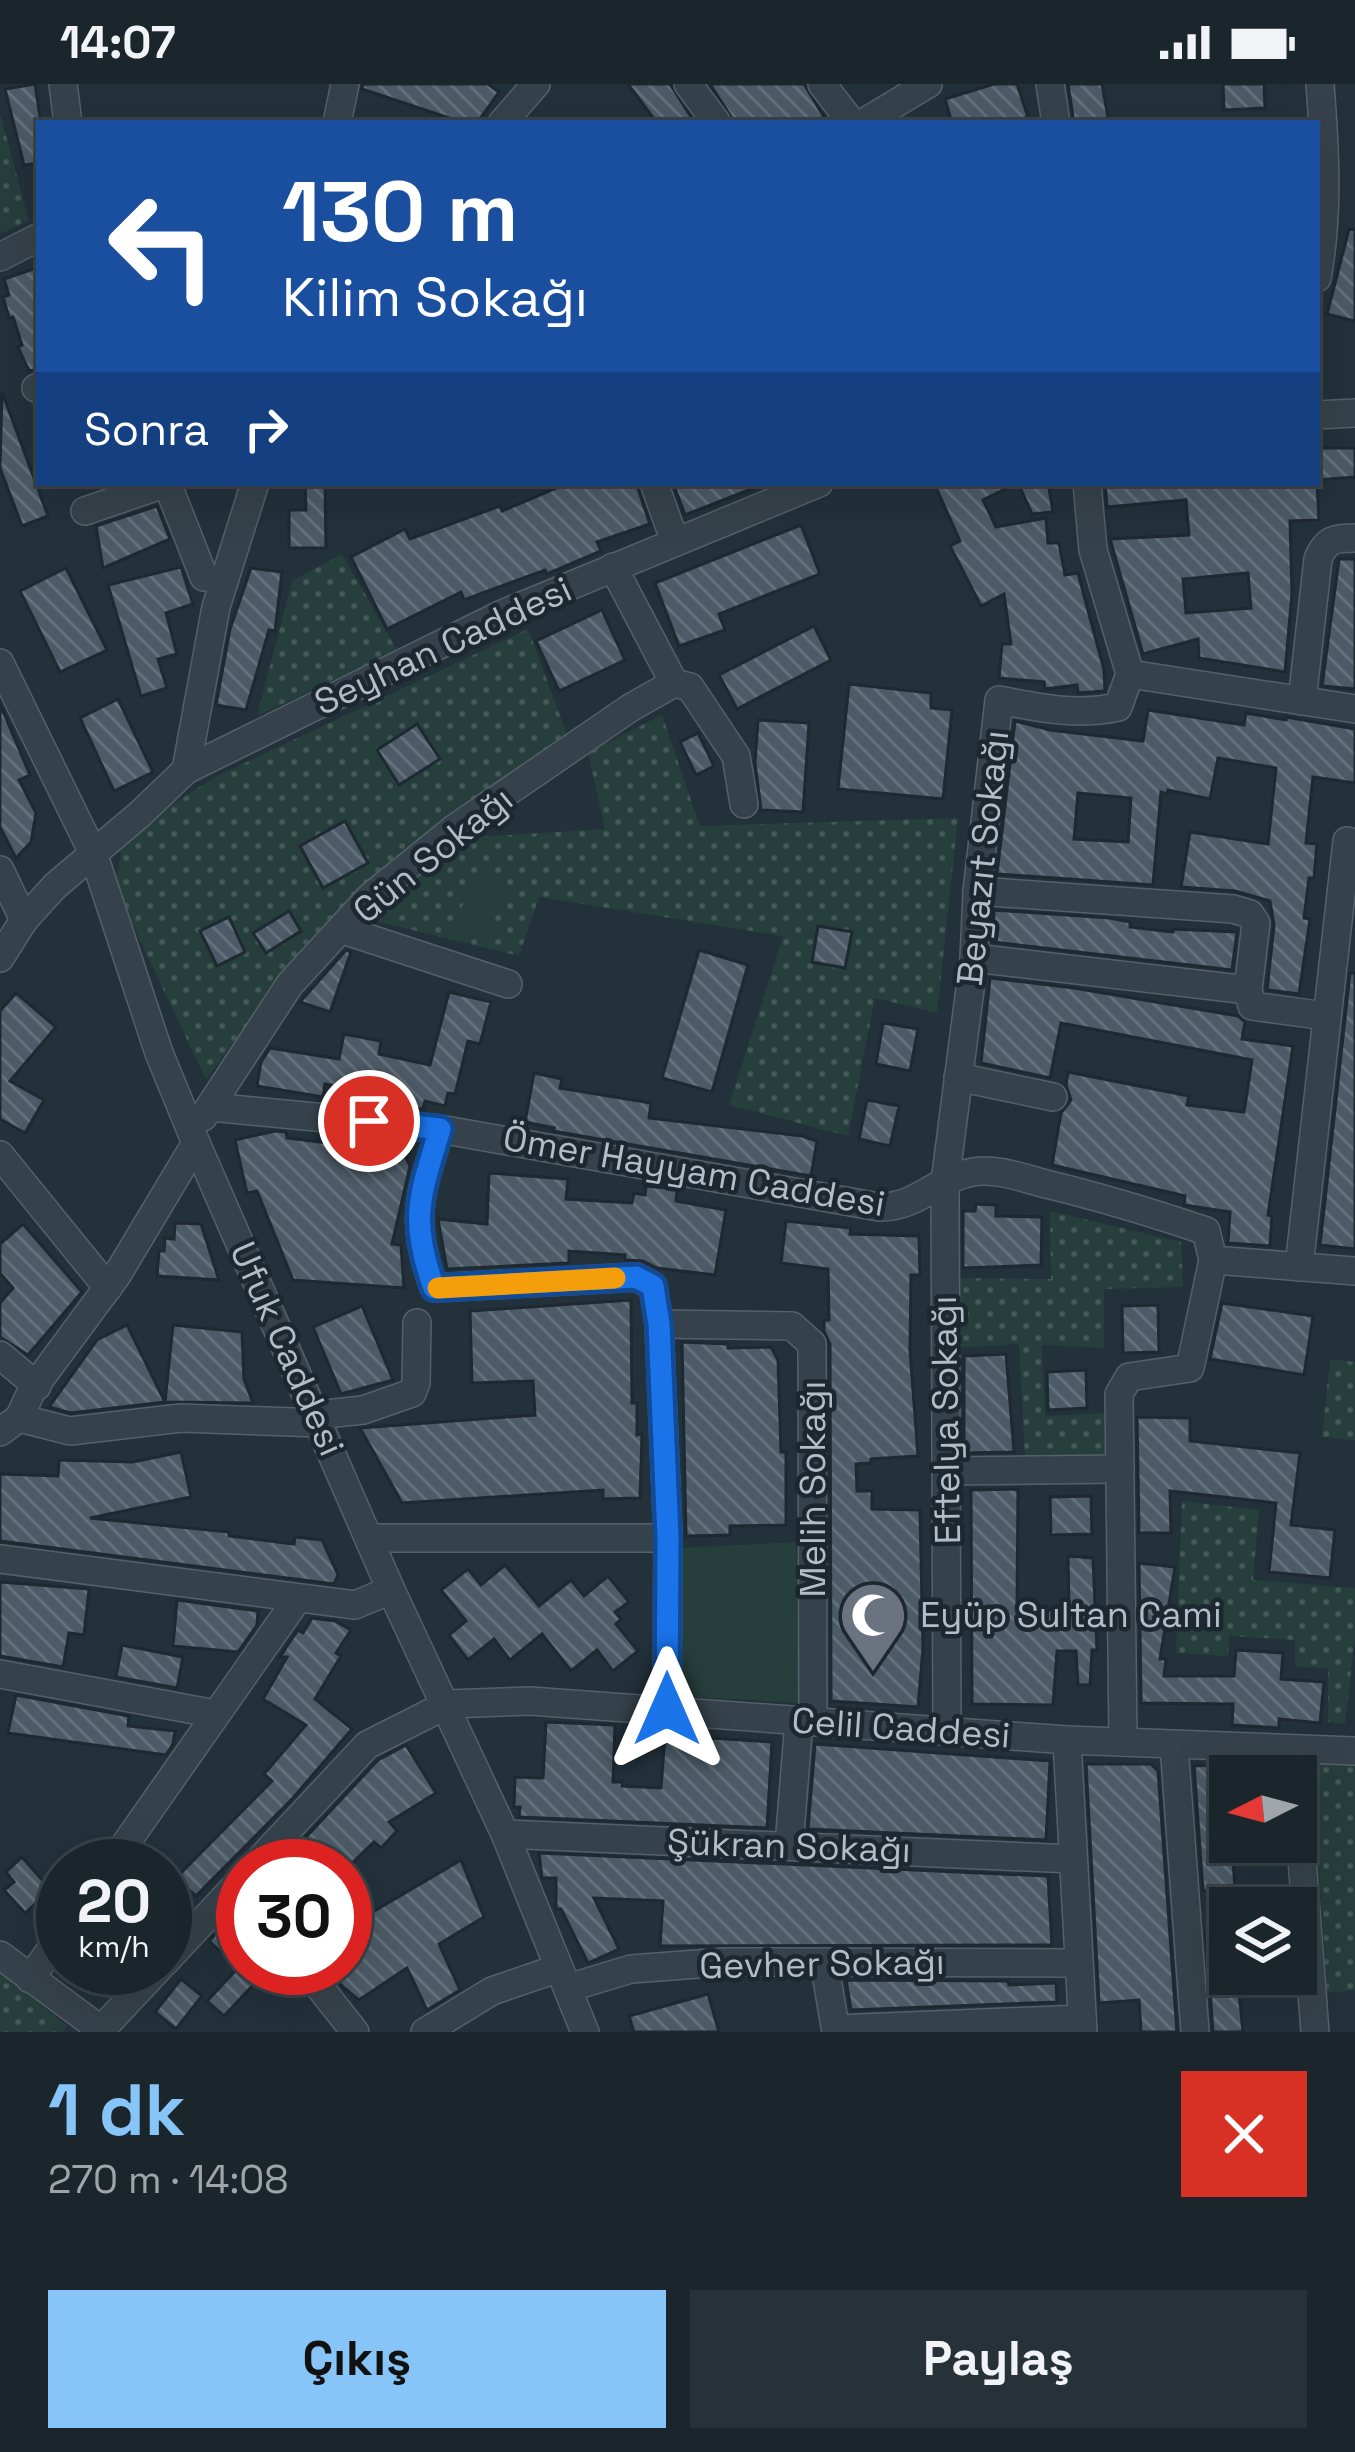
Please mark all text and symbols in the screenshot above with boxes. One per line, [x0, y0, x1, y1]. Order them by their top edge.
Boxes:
text: 14:07 [60, 14, 176, 71]
text: 130 m [282, 158, 519, 266]
icon: left [84, 168, 240, 324]
text: Kilim Sokağı [282, 263, 588, 332]
icon: right [233, 396, 299, 462]
text: Sonra [84, 401, 209, 458]
street label: Seyhan Caddesi [307, 566, 579, 726]
street label: Beyazıt Sokağı [947, 728, 1019, 988]
street label: Gün Sokağı [344, 777, 522, 933]
pin [318, 1070, 420, 1172]
icon: arrive [336, 1088, 402, 1154]
street label: Ömer Hayyam Caddesi [500, 1115, 888, 1227]
street label: Ufuk Caddesi [219, 1235, 355, 1463]
street label: Eftelya Sokağı [921, 1295, 971, 1545]
street label: Melih Sokağı [790, 1381, 836, 1597]
mosque icon: Eyüp Sultan Cami [838, 1580, 908, 1674]
place label: Eyüp Sultan Cami [920, 1592, 1222, 1638]
position arrow [604, 1646, 730, 1772]
street label: Celil Caddesi [790, 1697, 1012, 1759]
north arrow [1209, 1755, 1317, 1863]
map controls [1209, 1755, 1317, 1995]
street label: Şükran Sokağı [666, 1819, 912, 1873]
speed limit sign: 30 [216, 1839, 372, 1995]
text: 20 [77, 1863, 151, 1940]
button: layers [1209, 1887, 1317, 1995]
text: km/h [78, 1927, 150, 1966]
street label: Gevher Sokağı [699, 1939, 945, 1989]
text: 1 dk [48, 2064, 185, 2156]
button: close [1181, 2071, 1307, 2197]
text: 270 m · 14:08 [48, 2155, 289, 2204]
button: Çıkış [48, 2290, 666, 2428]
button: Paylaş [690, 2290, 1307, 2428]

